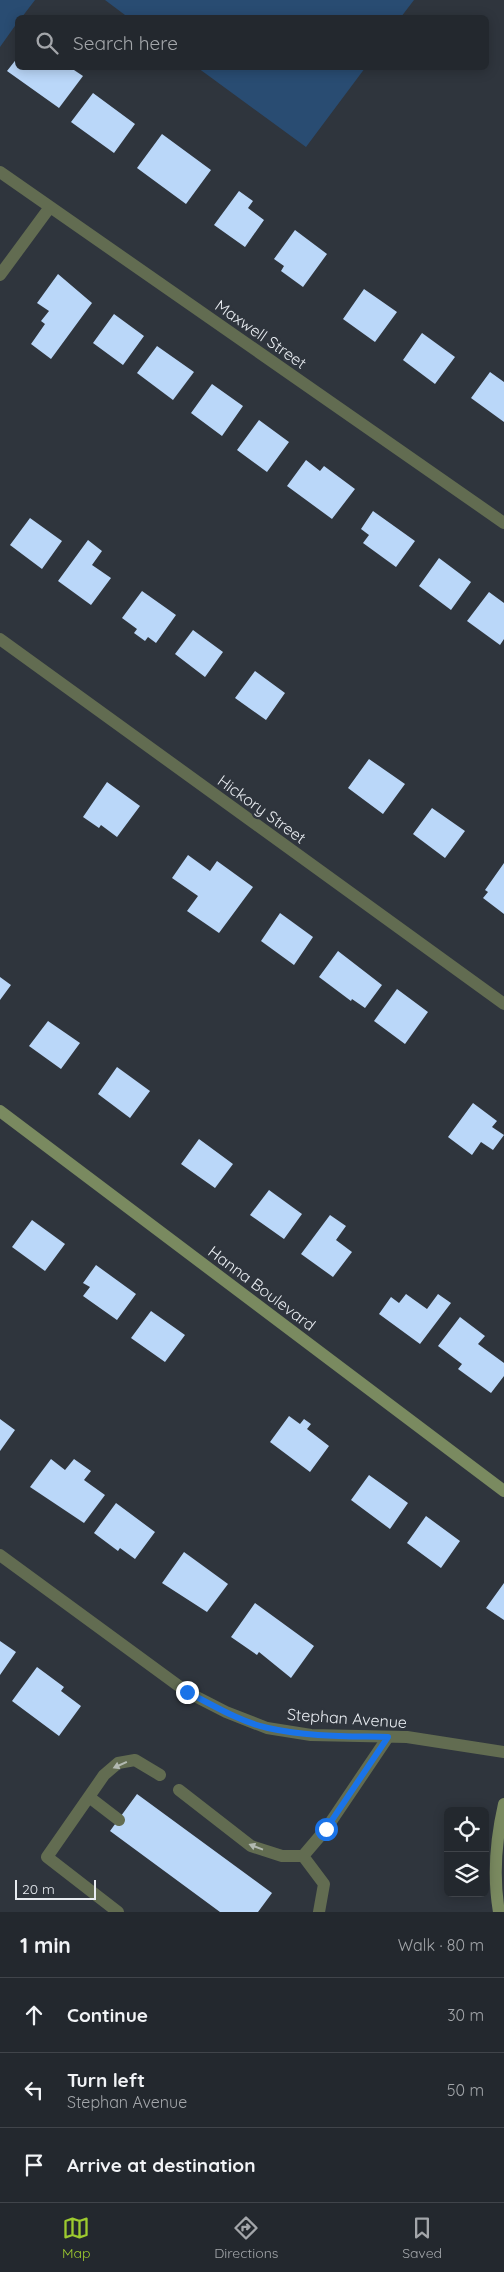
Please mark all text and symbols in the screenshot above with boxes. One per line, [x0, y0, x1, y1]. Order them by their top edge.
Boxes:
search box [15, 15, 489, 70]
icon: search [33, 29, 61, 57]
text: Search here [73, 31, 178, 55]
street label: Maxwell Street [211, 295, 311, 373]
street label: Hickory Street [214, 770, 310, 848]
street label: Hanna Boulevard [204, 1241, 320, 1335]
route end [176, 1681, 199, 1704]
street label: Stephan Avenue [286, 1704, 408, 1732]
one-way arrow [112, 1760, 127, 1769]
map controls [444, 1807, 489, 1897]
button: locate [444, 1807, 489, 1852]
route start [315, 1818, 338, 1841]
one-way arrow [248, 1843, 263, 1851]
button: layers [444, 1852, 489, 1897]
scale bar [15, 1877, 96, 1900]
text: 20 m [22, 1880, 55, 1898]
text: 1 min [20, 1932, 71, 1958]
text: Walk · 80 m [398, 1935, 484, 1955]
icon: ahead [20, 2001, 48, 2029]
text: Continue [67, 2003, 148, 2027]
text: 30 m [447, 2005, 484, 2025]
text: Turn left [67, 2068, 145, 2092]
icon: left [20, 2076, 48, 2104]
text: 50 m [447, 2080, 484, 2100]
text: Stephan Avenue [67, 2092, 187, 2112]
icon: arrive [20, 2151, 48, 2179]
text: Arrive at destination [67, 2153, 256, 2177]
tab: Map [62, 2214, 90, 2262]
tab: Directions [214, 2214, 278, 2262]
tab: Saved [402, 2214, 442, 2262]

